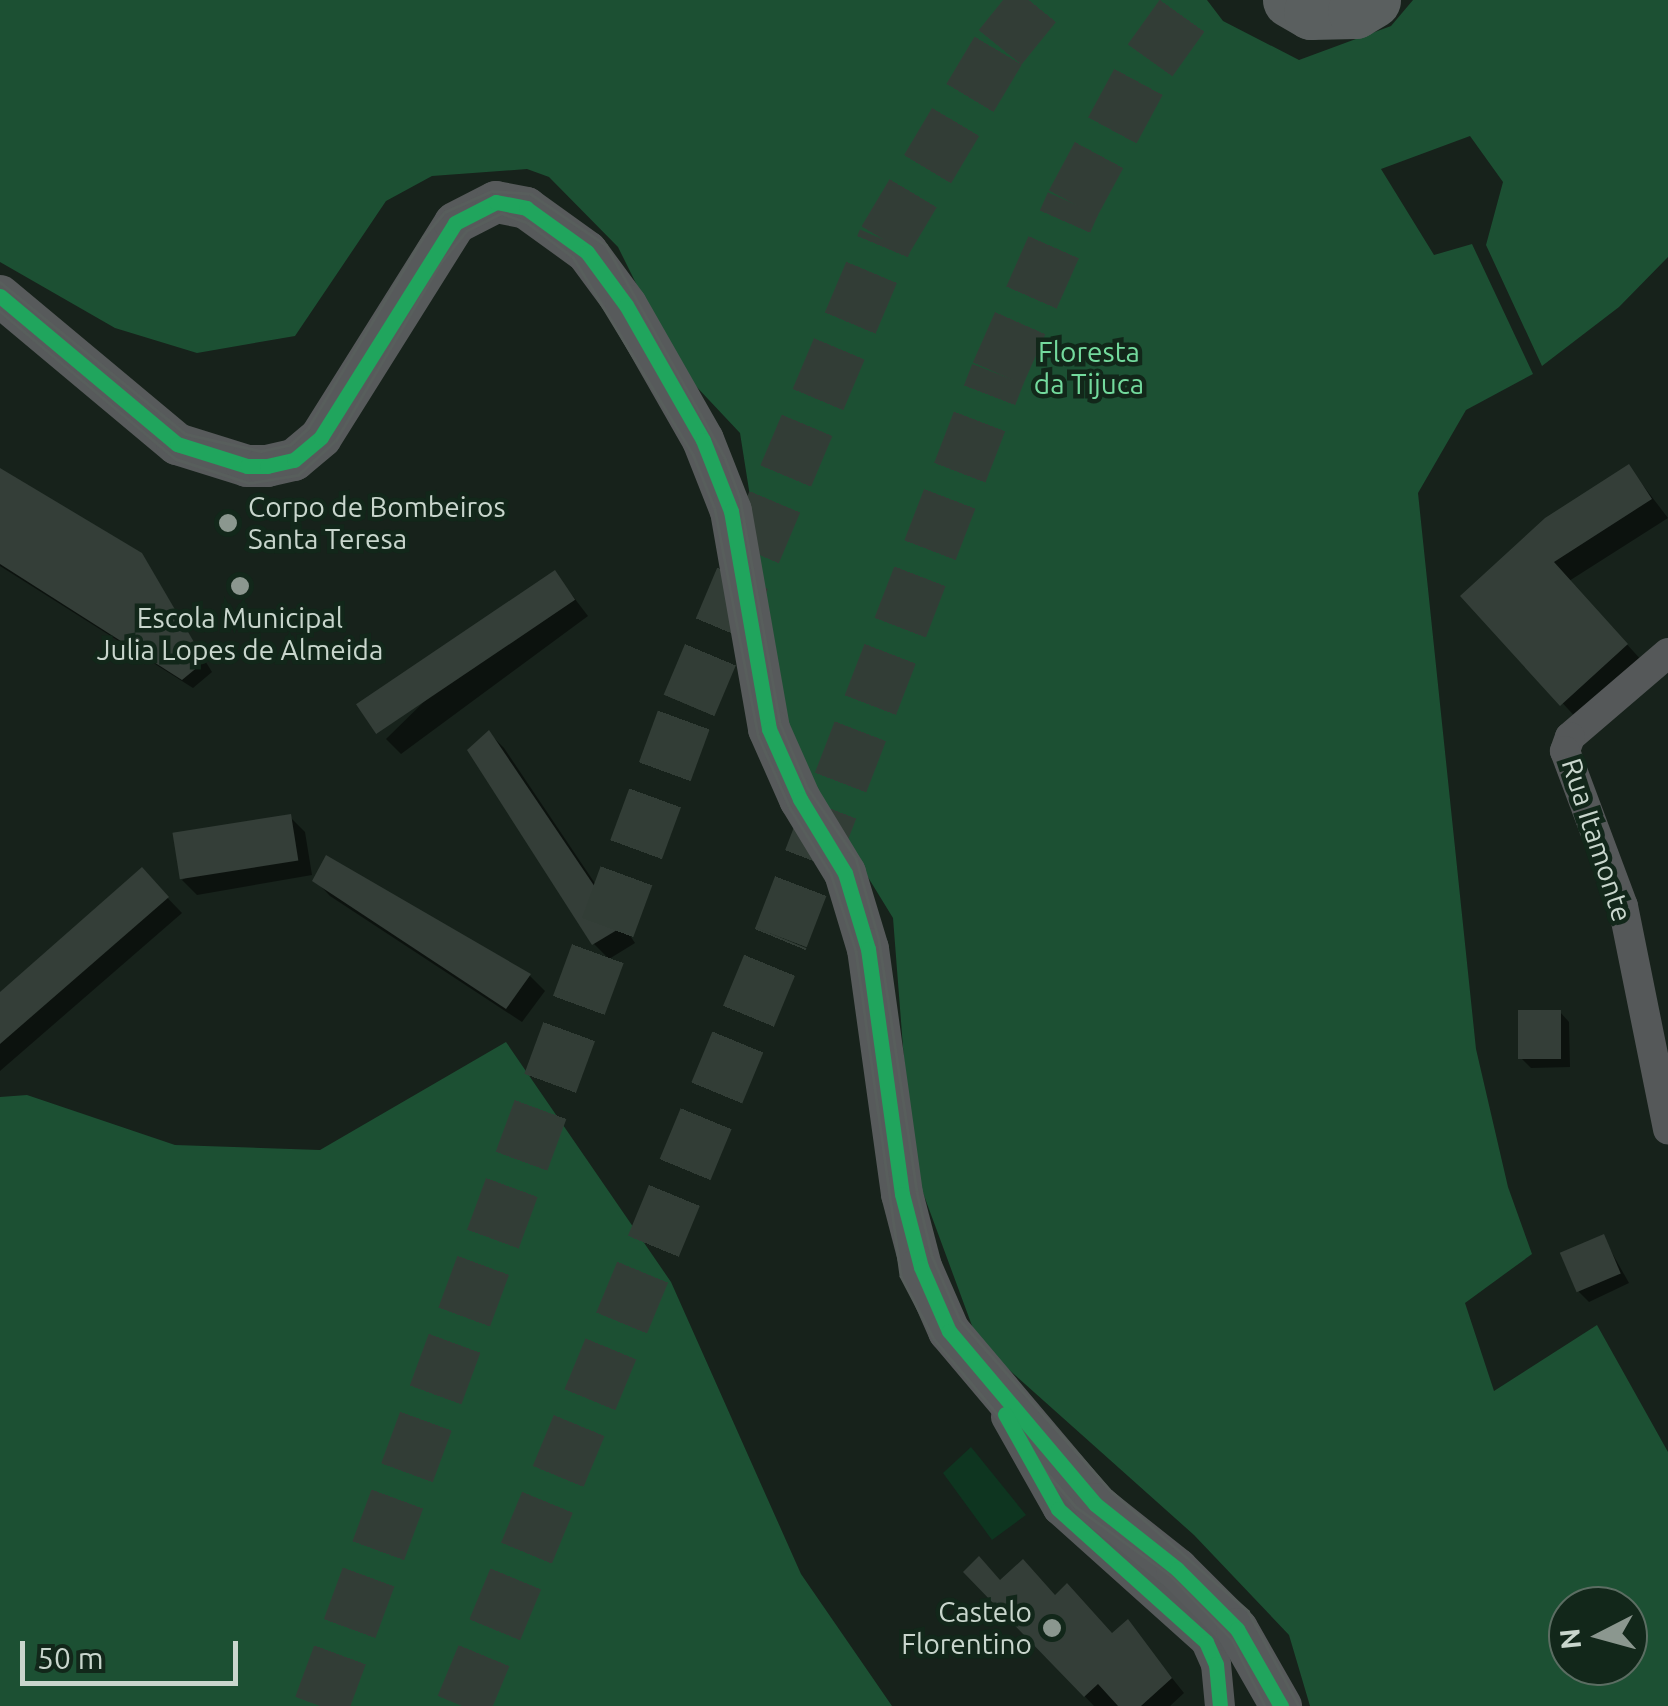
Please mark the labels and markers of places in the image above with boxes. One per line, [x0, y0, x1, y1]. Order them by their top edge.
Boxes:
place label: Corpo de Bombeiros Santa Teresa [248, 490, 506, 556]
marker: Corpo de Bombeiros Santa Teresa [217, 512, 239, 534]
marker: Escola Municipal Julia Lopes de Almeida [229, 575, 251, 597]
place label: Escola Municipal Julia Lopes de Almeida [97, 601, 383, 667]
place label: Castelo Florentino [901, 1595, 1032, 1661]
marker: Castelo Florentino [1041, 1617, 1063, 1639]

